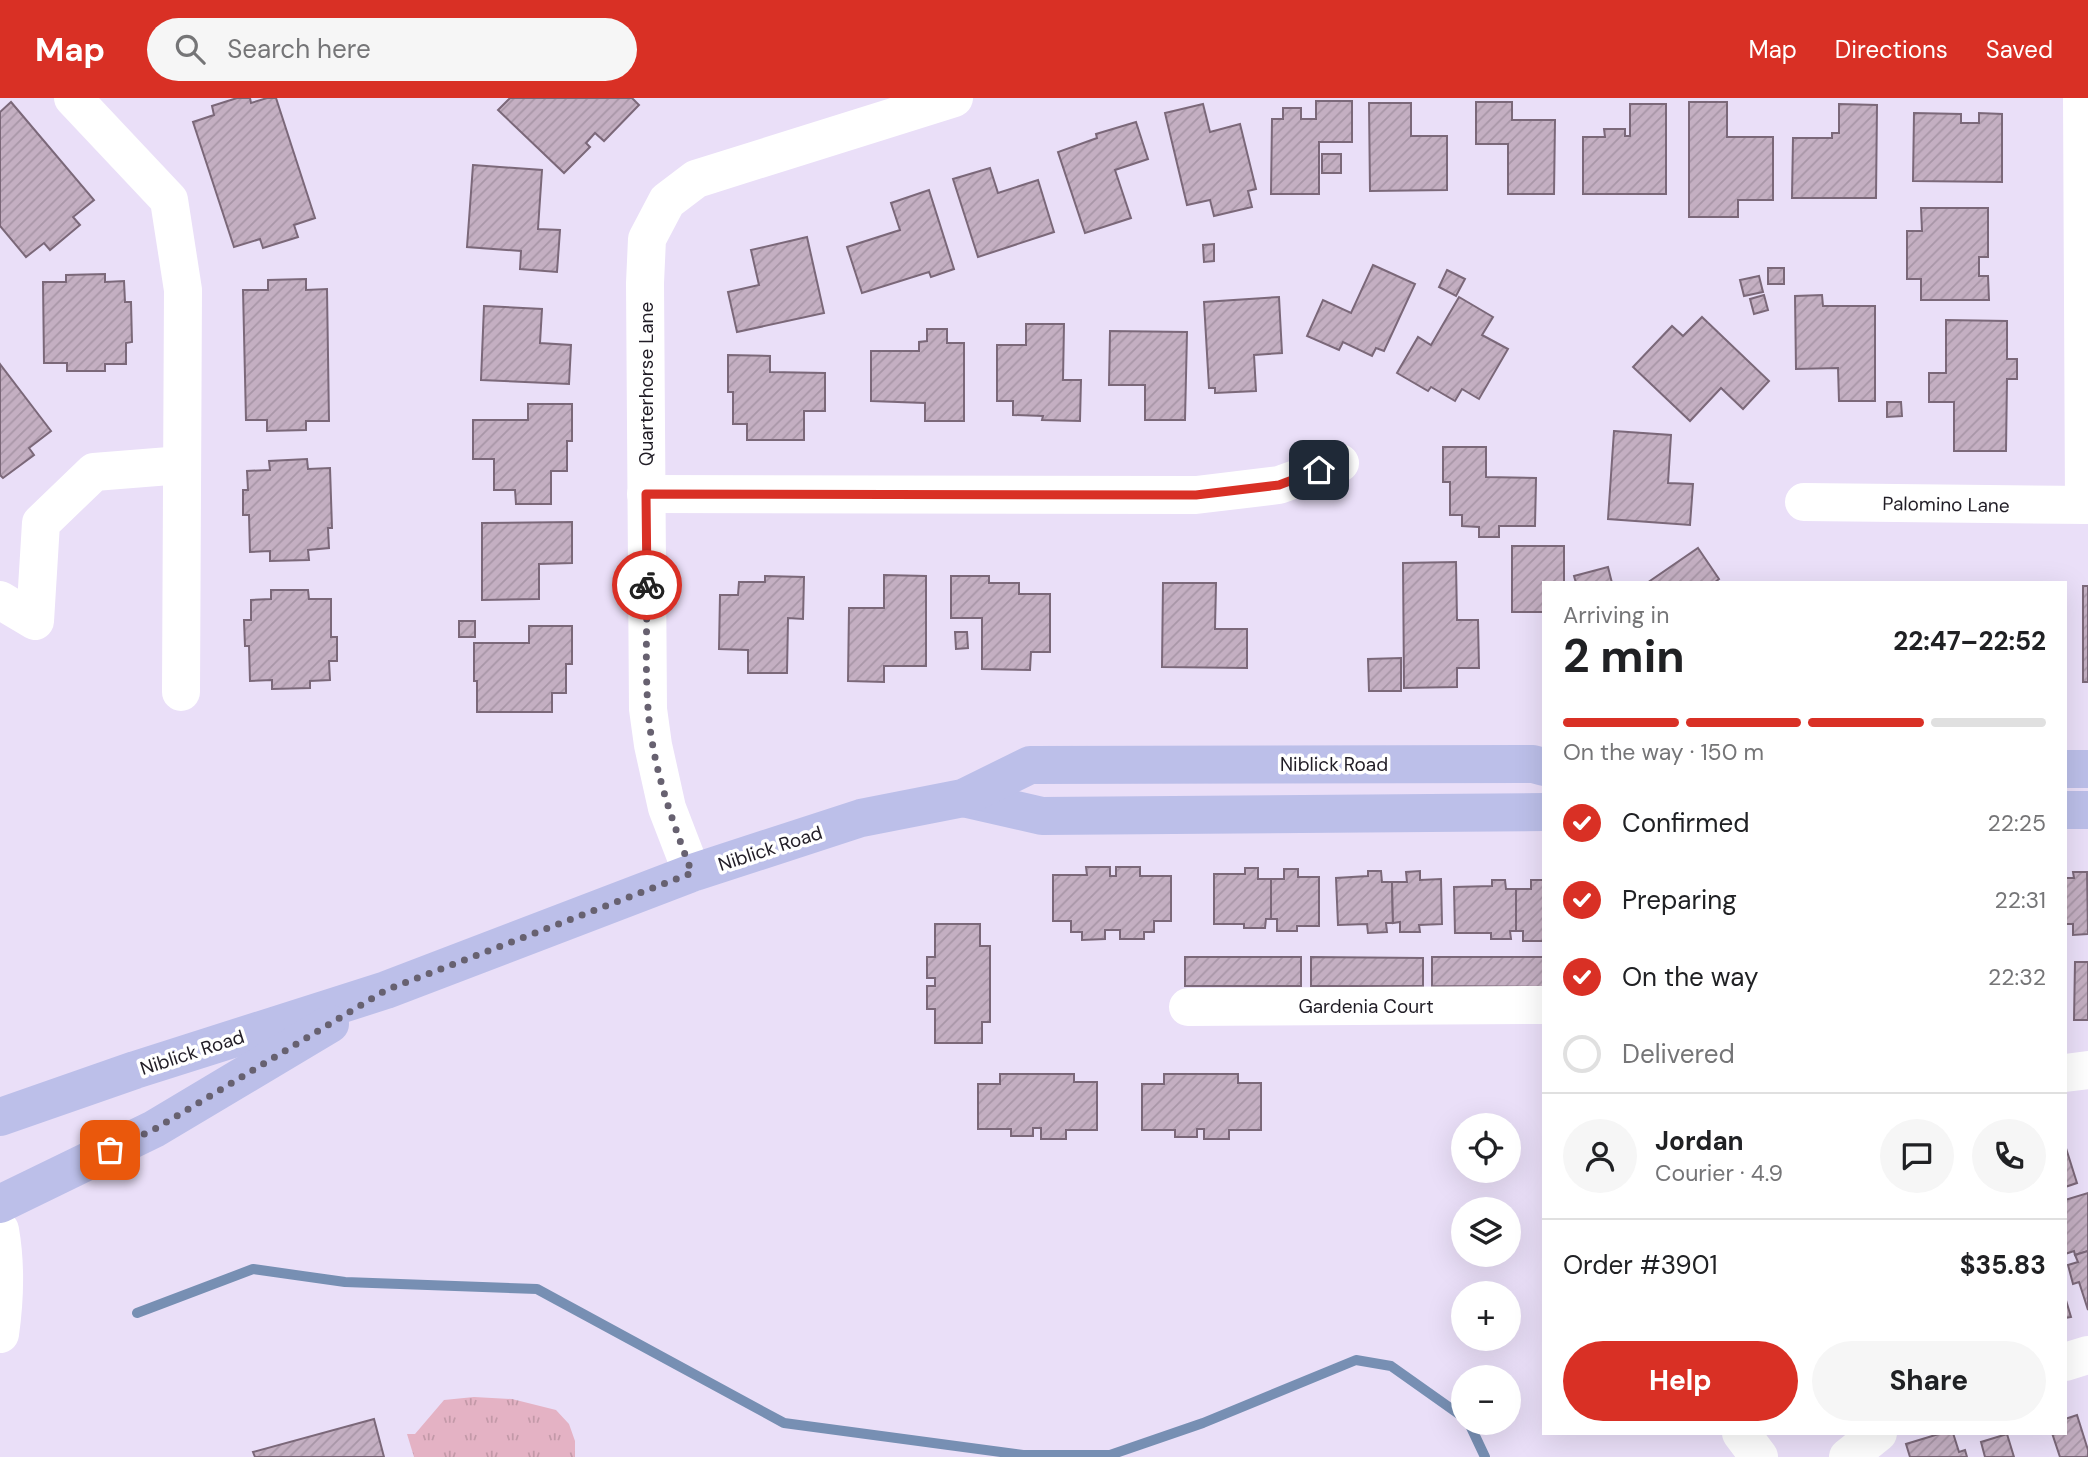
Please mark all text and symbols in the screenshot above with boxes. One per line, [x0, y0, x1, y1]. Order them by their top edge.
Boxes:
search box [147, 18, 637, 81]
text: Map [35, 28, 105, 71]
icon: search [171, 30, 209, 68]
text: Search here [227, 32, 371, 66]
text: Map [1749, 34, 1797, 65]
text: Directions [1835, 34, 1948, 65]
text: Saved [1986, 34, 2053, 65]
street label: Quarterhorse Lane [634, 302, 659, 466]
pin [1289, 440, 1349, 500]
icon: home [1300, 451, 1338, 489]
street label: Palomino Lane [1882, 491, 2010, 518]
courier [612, 550, 682, 620]
icon: bike [628, 566, 666, 604]
text: Arriving in [1563, 600, 1669, 630]
text: 22:47–22:52 [1893, 624, 2046, 658]
text: 2 min [1563, 626, 1685, 686]
text: On the way · 150 m [1563, 737, 1764, 767]
street label: Niblick Road [1280, 752, 1388, 777]
icon: check [1563, 804, 1601, 842]
text: Confirmed [1622, 806, 1749, 840]
text: 22:25 [1988, 808, 2046, 838]
street label: Niblick Road [715, 820, 825, 877]
icon: check [1563, 881, 1601, 919]
text: Preparing [1622, 883, 1737, 917]
text: 22:31 [1994, 885, 2046, 915]
icon: check [1563, 958, 1601, 996]
text: On the way [1622, 960, 1758, 994]
text: 22:32 [1988, 962, 2046, 992]
street label: Gardenia Court [1298, 994, 1434, 1019]
street label: Niblick Road [137, 1024, 247, 1081]
text: Delivered [1622, 1037, 1735, 1071]
map controls [1451, 1113, 1521, 1435]
button: locate [1451, 1113, 1521, 1183]
button: person [1563, 1119, 1637, 1193]
button: chat [1880, 1119, 1954, 1193]
button: phone [1972, 1119, 2046, 1193]
pin [80, 1120, 140, 1180]
text: Jordan [1655, 1124, 1744, 1158]
icon: bag [91, 1131, 129, 1169]
text: Courier · 4.9 [1655, 1158, 1783, 1188]
button: layers [1451, 1197, 1521, 1267]
text: Order #3901 [1563, 1248, 1718, 1282]
text: $35.83 [1960, 1248, 2046, 1282]
button: + [1451, 1281, 1521, 1351]
button: Help [1563, 1341, 1798, 1421]
button: Share [1812, 1341, 2046, 1421]
button: − [1451, 1365, 1521, 1435]

